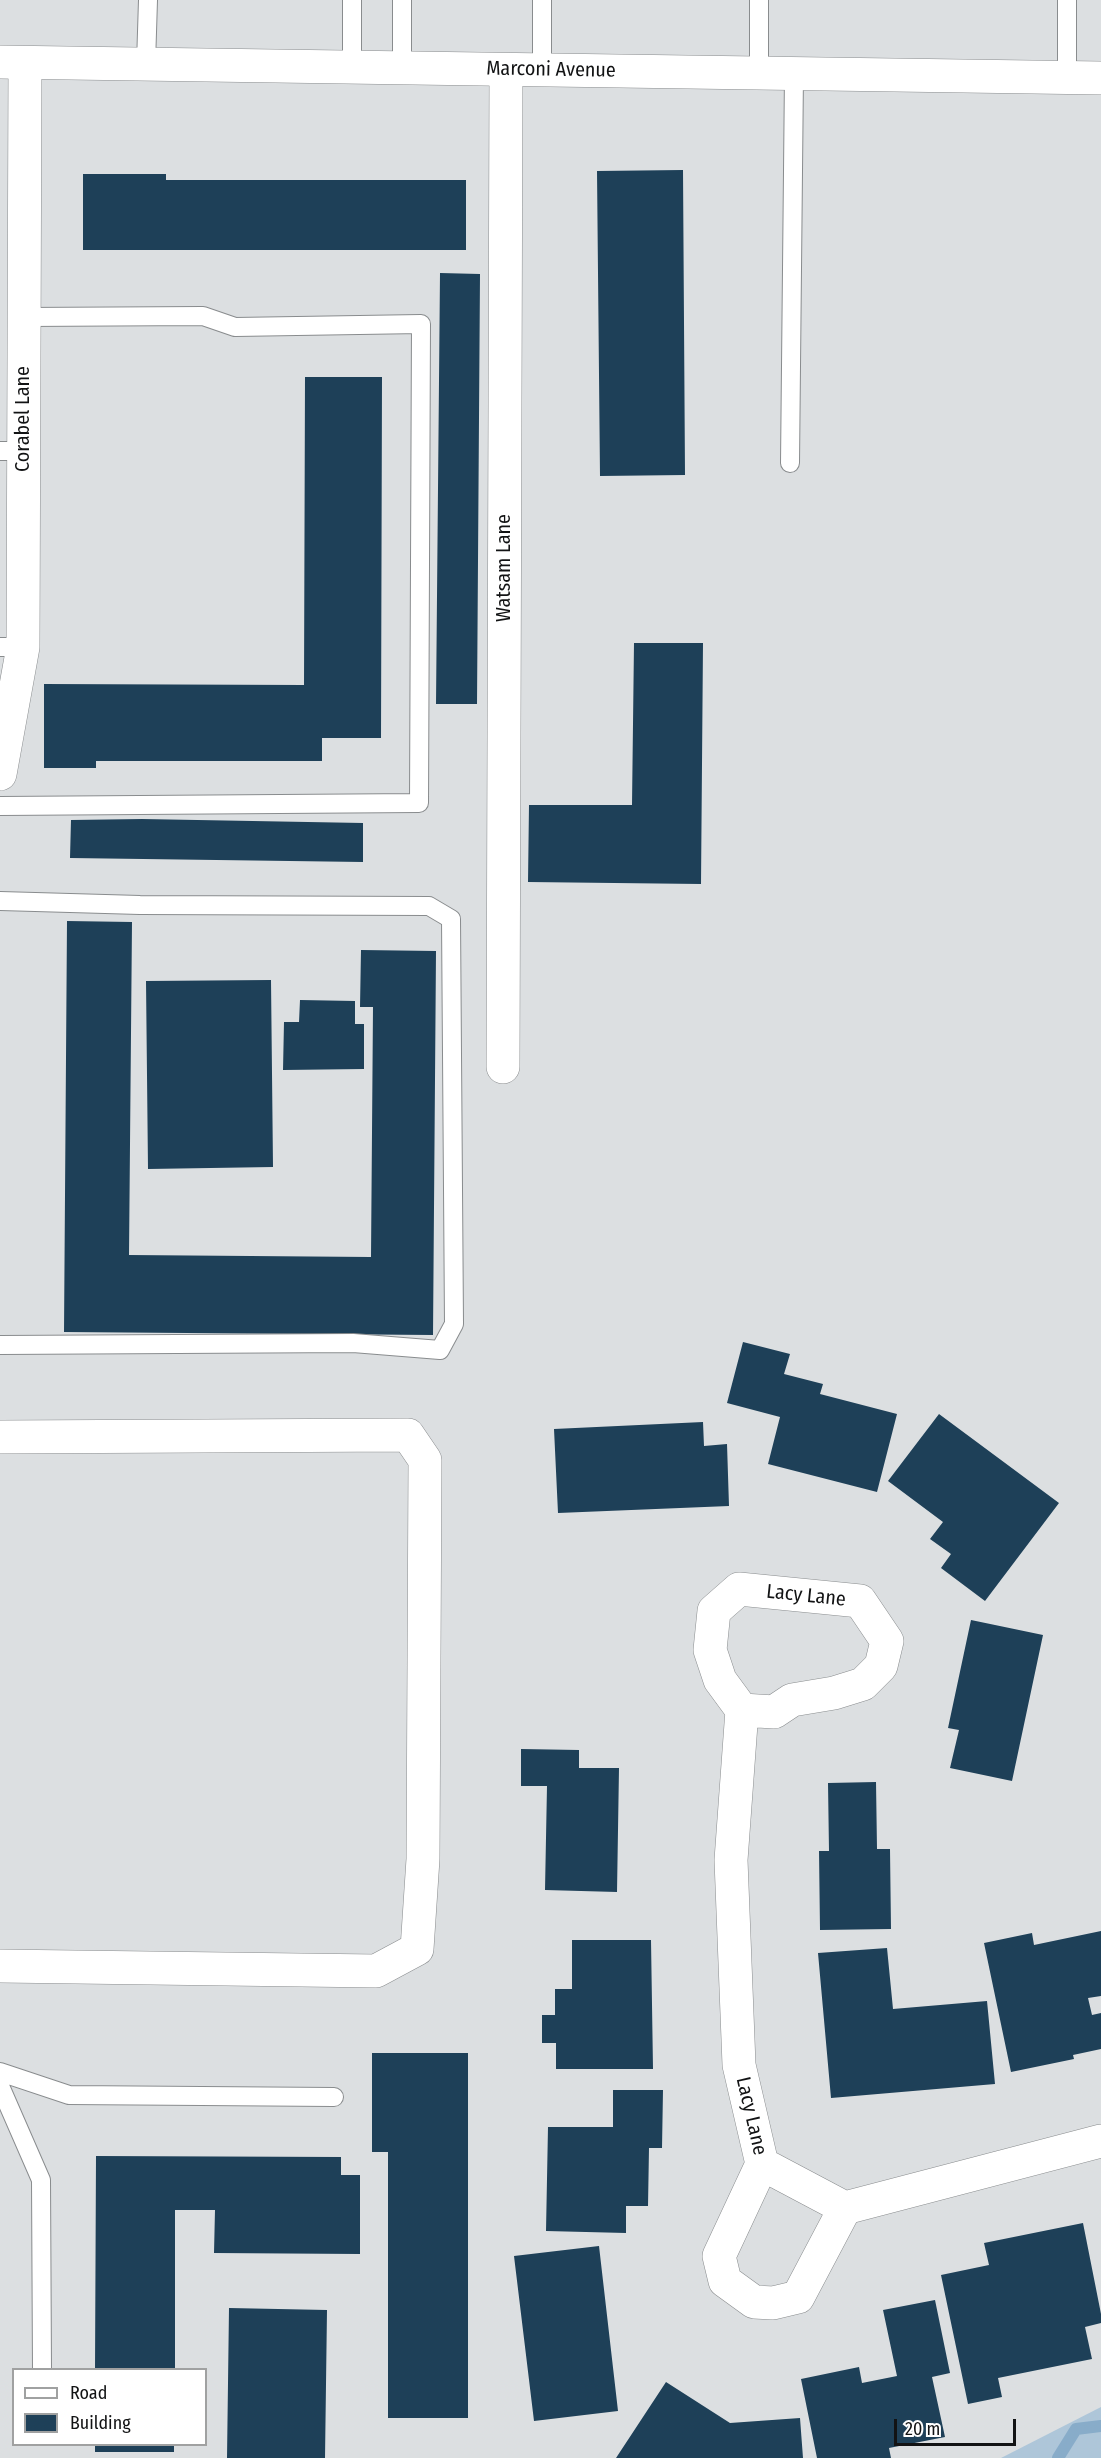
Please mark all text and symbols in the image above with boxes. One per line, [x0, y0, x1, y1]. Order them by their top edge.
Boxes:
street label: Marconi Avenue [486, 57, 616, 83]
street label: Corabel Lane [11, 366, 35, 472]
street label: Watsam Lane [492, 514, 516, 622]
street label: Lacy Lane [765, 1580, 847, 1612]
street label: Lacy Lane [730, 2075, 772, 2157]
legend [12, 2368, 207, 2446]
text: Road [70, 2382, 107, 2404]
scale bar [897, 2407, 1018, 2445]
text: Building [70, 2412, 131, 2434]
text: 20 m [905, 2418, 940, 2440]

